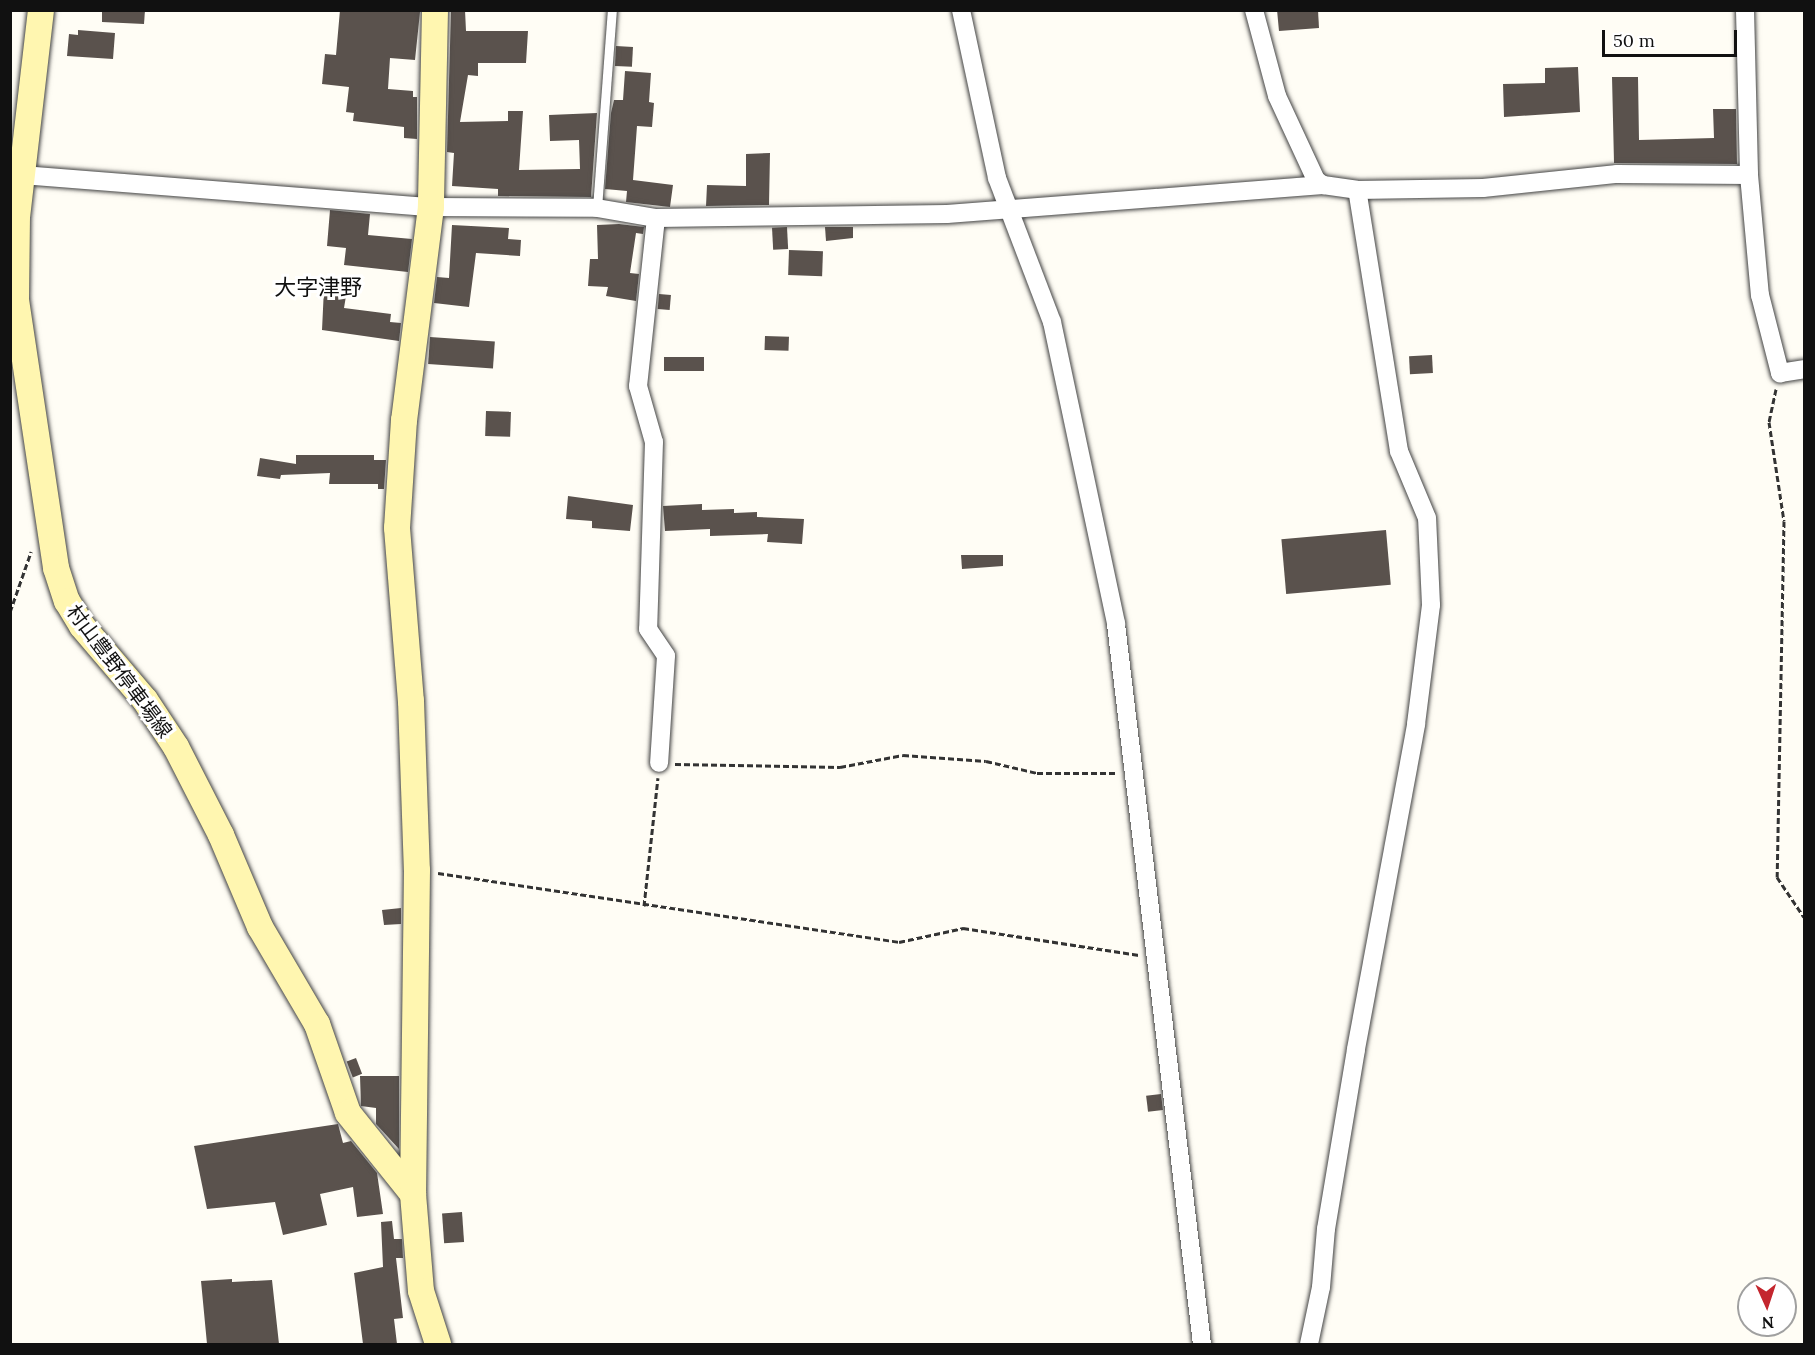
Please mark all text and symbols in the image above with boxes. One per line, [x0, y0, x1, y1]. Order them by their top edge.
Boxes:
scale bar [1605, 18, 1740, 56]
text: 50 m [1613, 29, 1655, 52]
district label: 大字津野 [274, 275, 362, 301]
street label: 村山豊野停車場線 [62, 600, 178, 742]
north arrow [1737, 1277, 1797, 1337]
text: N [1761, 1313, 1775, 1333]

